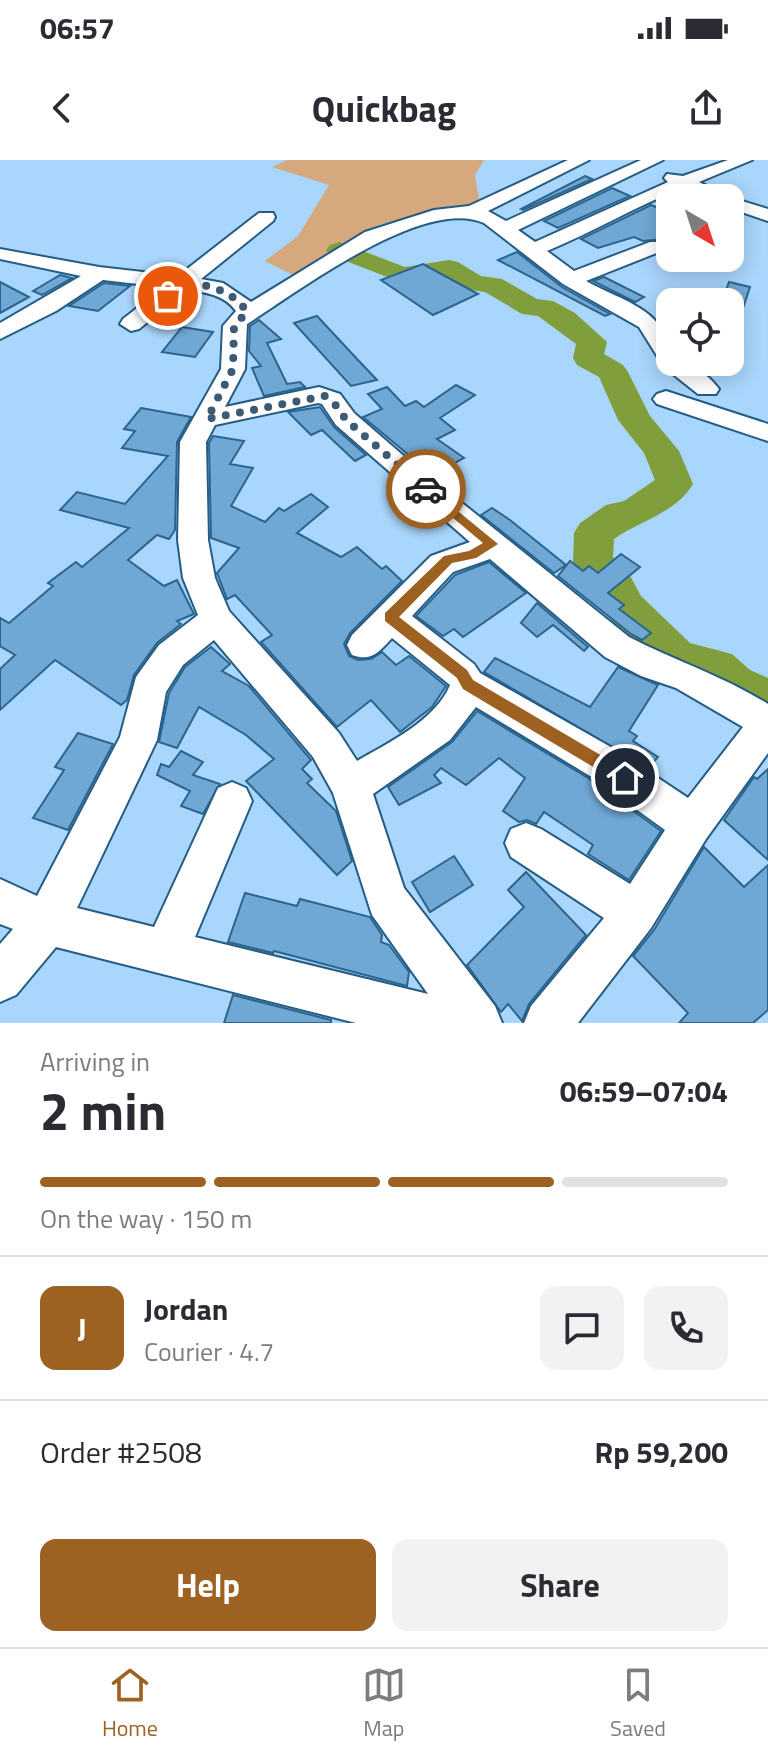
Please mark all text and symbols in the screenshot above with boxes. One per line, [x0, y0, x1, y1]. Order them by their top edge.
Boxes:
text: 06:57 [40, 5, 115, 51]
text: Quickbag [312, 81, 456, 136]
icon: back [40, 86, 84, 130]
icon: share [684, 86, 728, 130]
north arrow [656, 184, 744, 272]
map controls [656, 184, 744, 376]
pin [134, 262, 202, 330]
icon: bag [146, 274, 190, 318]
button: locate [656, 288, 744, 376]
courier [386, 449, 466, 529]
icon: car [404, 467, 448, 511]
pin [591, 744, 659, 812]
icon: home [603, 756, 647, 800]
text: Arriving in [40, 1042, 150, 1081]
text: 06:59–07:04 [560, 1068, 728, 1114]
text: 2 min [40, 1071, 166, 1150]
text: On the way · 150 m [40, 1199, 252, 1238]
text: Jordan [144, 1286, 228, 1332]
button: chat [540, 1286, 624, 1370]
button: phone [644, 1286, 728, 1370]
text: J [77, 1305, 87, 1351]
text: Courier · 4.7 [144, 1332, 274, 1371]
text: Order #2508 [40, 1429, 202, 1475]
text: Rp 59,200 [595, 1429, 728, 1475]
button: Help [40, 1539, 376, 1631]
button: Share [392, 1539, 728, 1631]
tab: Home [102, 1663, 158, 1745]
tab: Map [362, 1663, 406, 1745]
tab: Saved [610, 1663, 666, 1745]

